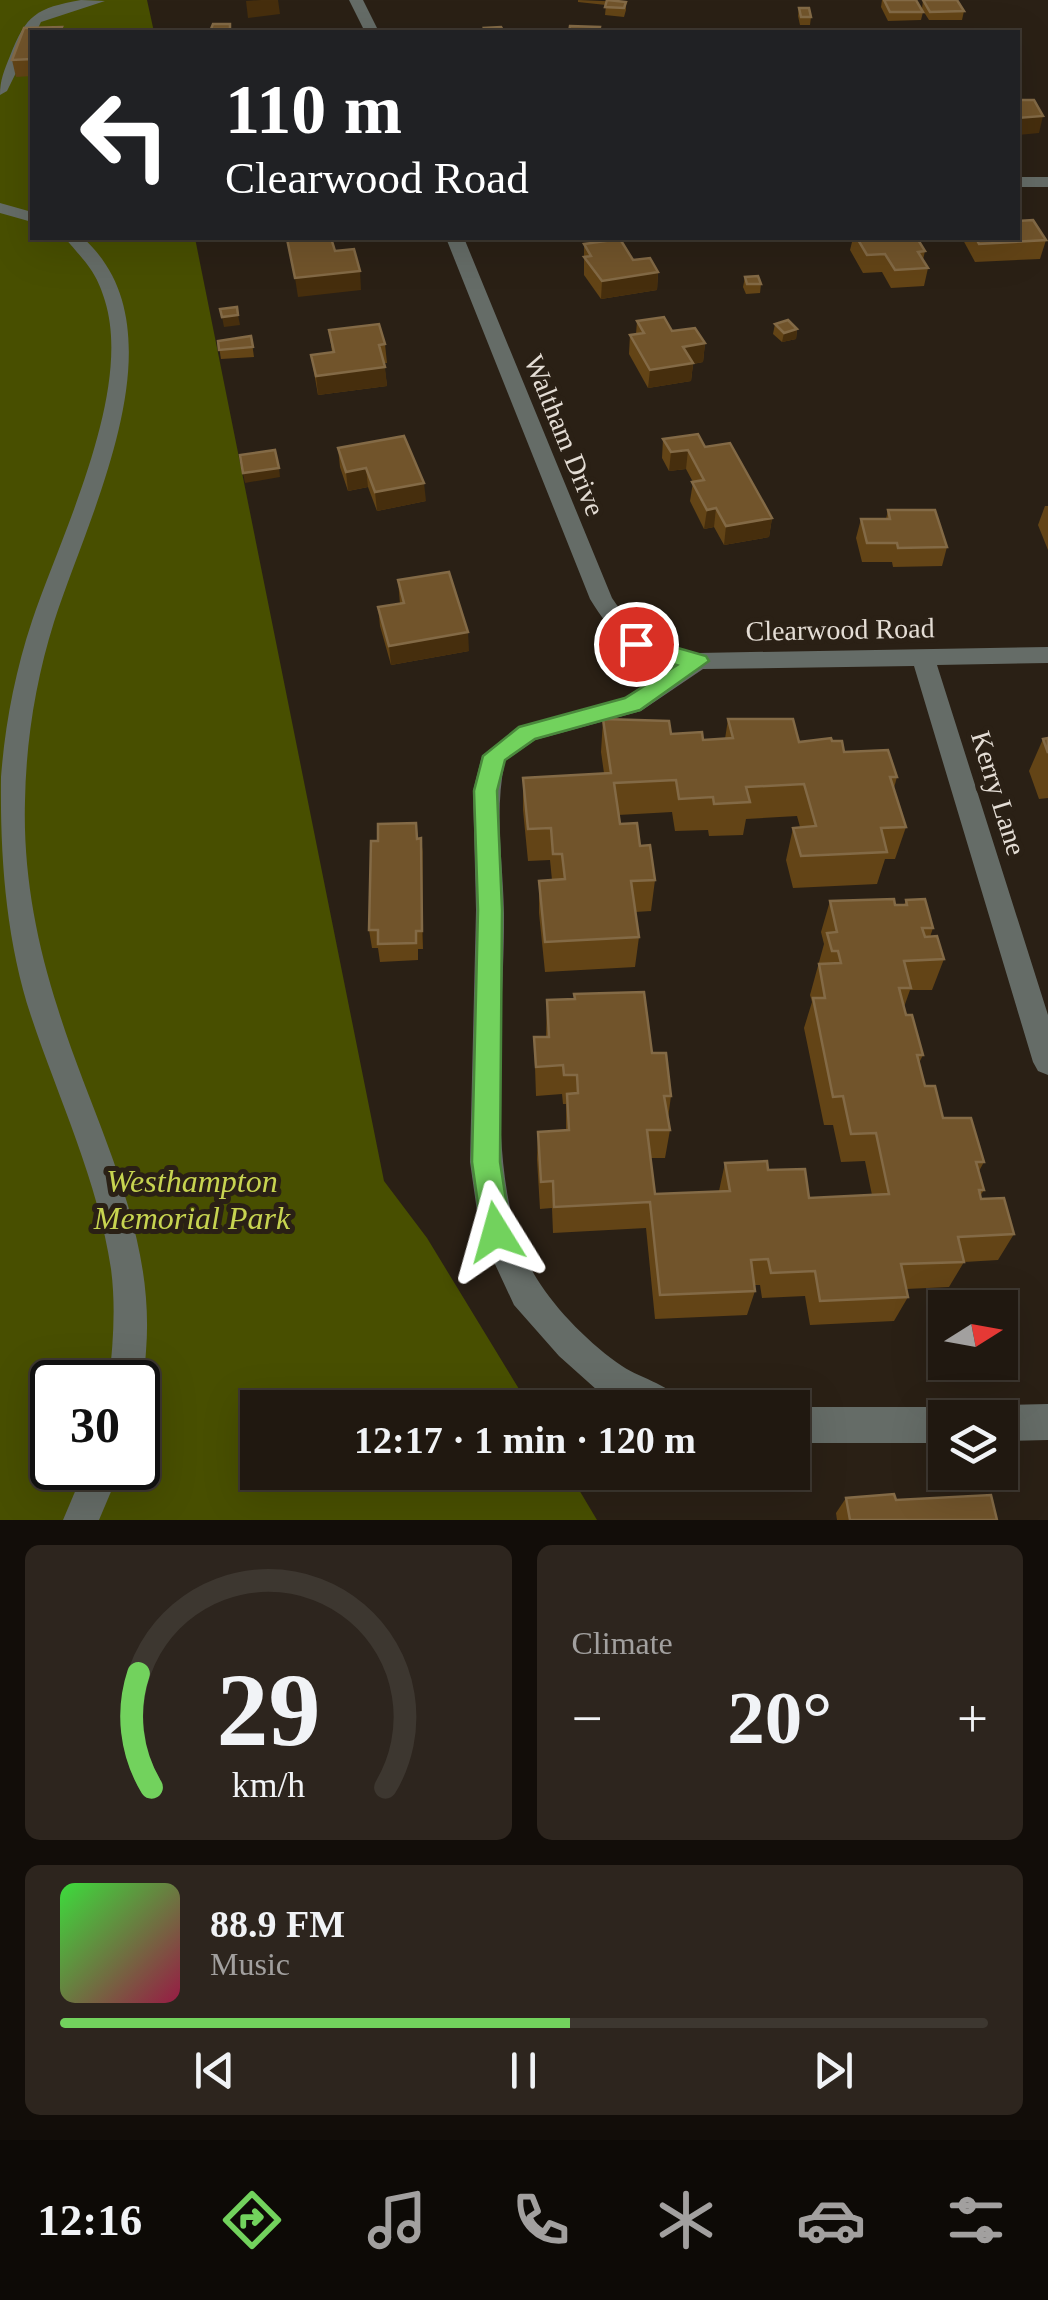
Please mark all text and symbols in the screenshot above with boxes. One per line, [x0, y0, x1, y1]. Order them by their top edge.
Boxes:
icon: left [60, 70, 190, 200]
text: 110 m [225, 71, 402, 148]
text: Clearwood Road [225, 153, 529, 203]
street label: Waltham Drive [518, 350, 611, 520]
pin [594, 602, 679, 687]
street label: Clearwood Road [745, 612, 935, 647]
icon: arrive [609, 617, 664, 672]
street label: Kerry Lane [965, 727, 1032, 859]
park label: Westhampton Memorial Park [93, 1163, 291, 1236]
position arrow [444, 1180, 548, 1284]
north arrow [928, 1290, 1018, 1380]
map controls [928, 1290, 1018, 1490]
speed limit sign: 30 [30, 1360, 160, 1490]
button: layers [928, 1400, 1018, 1490]
text: 12:17 · 1 min · 120 m [354, 1419, 696, 1461]
text: Climate [572, 1625, 673, 1661]
text: 29 [216, 1652, 320, 1767]
text: 20° [727, 1676, 832, 1759]
text: − [572, 1688, 603, 1749]
text: + [957, 1688, 988, 1749]
text: km/h [232, 1765, 305, 1805]
text: 88.9 FM [210, 1903, 345, 1945]
text: Music [210, 1946, 290, 1982]
icon: previous [187, 2043, 242, 2098]
icon: pause [496, 2043, 551, 2098]
icon: next [806, 2043, 861, 2098]
icon: directions [217, 2185, 287, 2255]
icon: music [362, 2185, 432, 2255]
icon: phone [506, 2185, 576, 2255]
icon: climate [651, 2185, 721, 2255]
icon: car [796, 2185, 866, 2255]
icon: filters [941, 2185, 1011, 2255]
text: 12:16 [37, 2195, 142, 2245]

